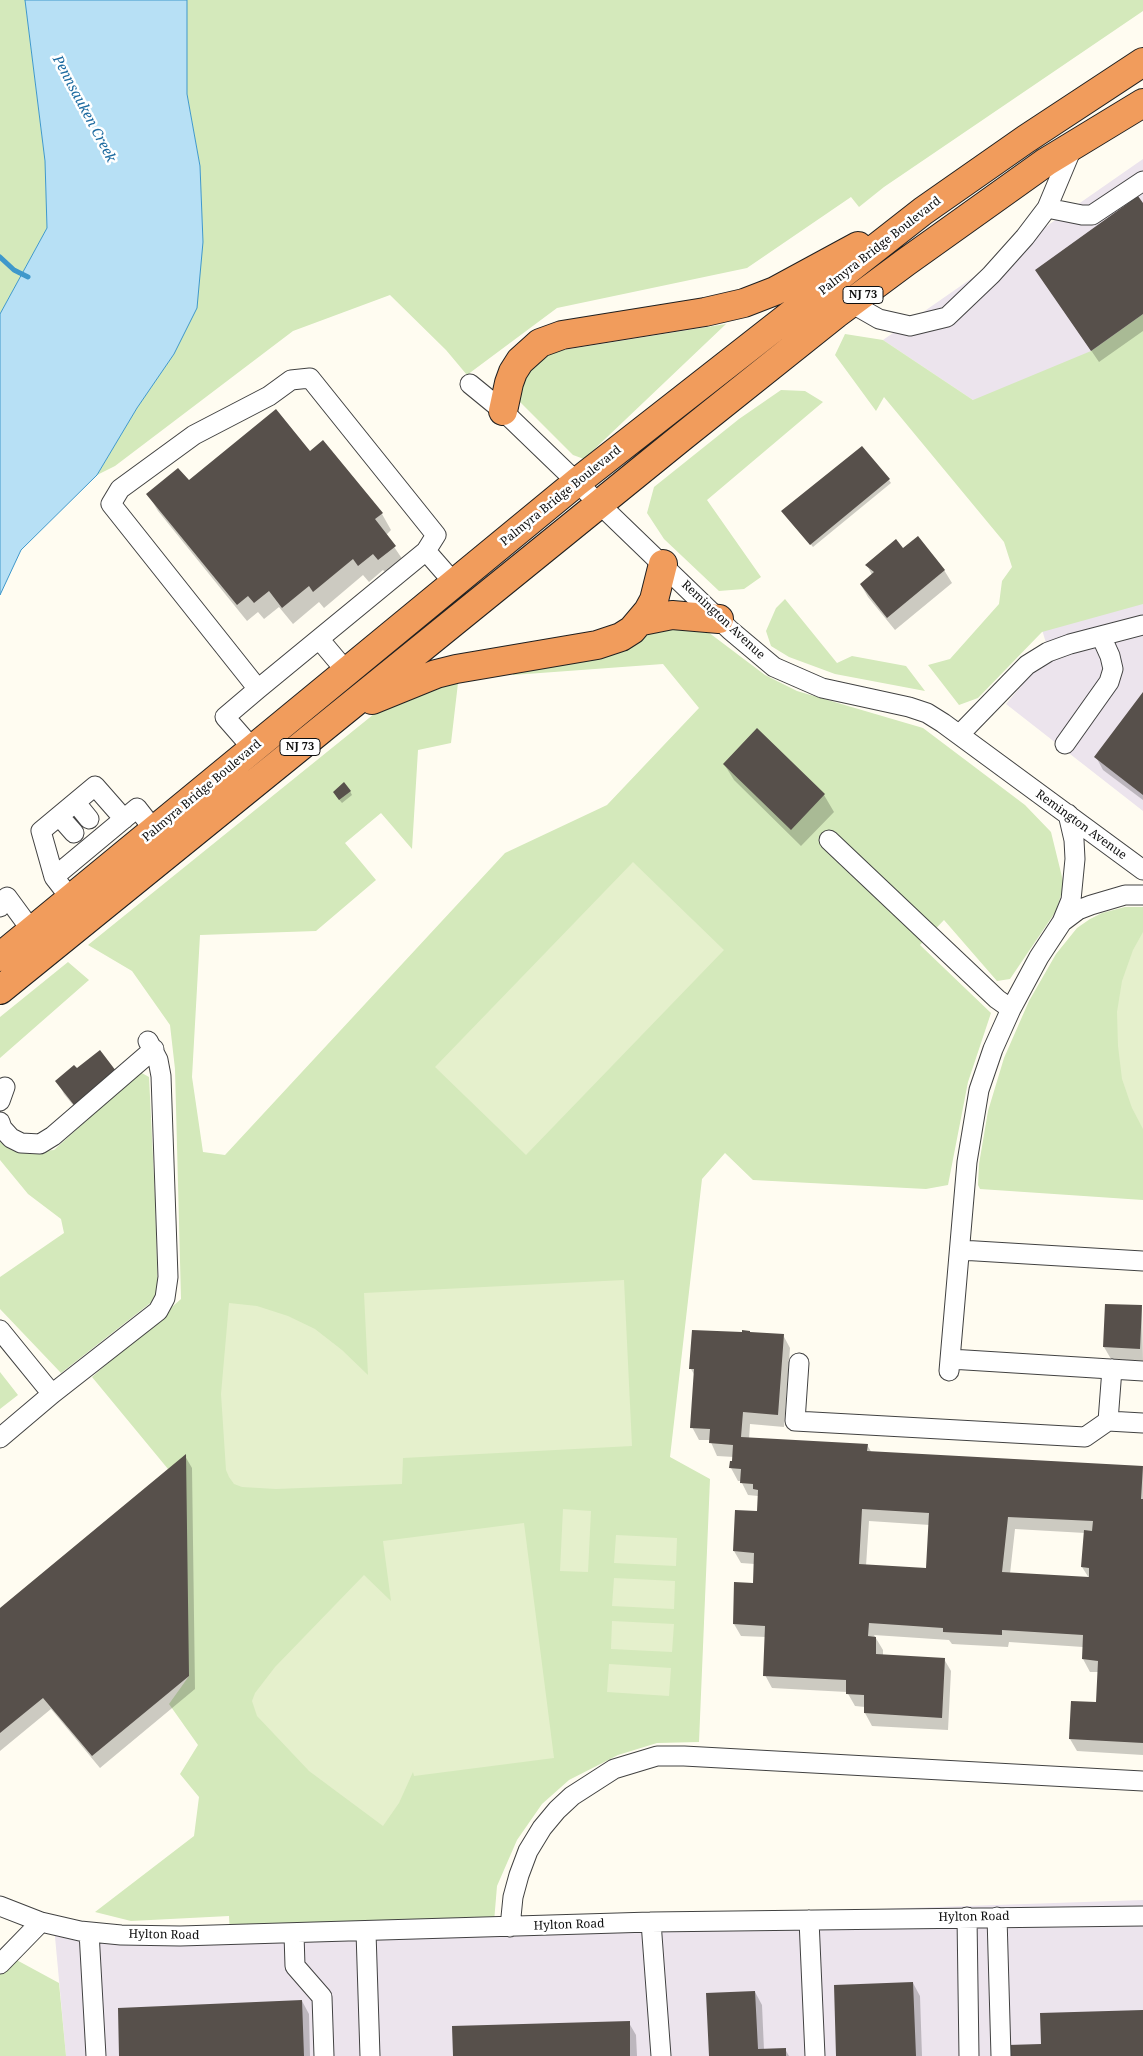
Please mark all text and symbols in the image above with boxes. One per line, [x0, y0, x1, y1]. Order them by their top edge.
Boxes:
water label: Pennsauken Creek [49, 53, 119, 165]
street label: Palmyra Bridge Boulevard [816, 194, 944, 298]
road number: NJ 73 [843, 286, 883, 304]
street label: Palmyra Bridge Boulevard [498, 443, 624, 549]
street label: Remington Avenue [678, 578, 768, 662]
street label: Palmyra Bridge Boulevard [140, 737, 264, 845]
road number: NJ 73 [280, 739, 320, 756]
street label: Remington Avenue [1033, 787, 1129, 863]
street label: Hylton Road [938, 1909, 1010, 1925]
street label: Hylton Road [533, 1917, 605, 1933]
street label: Hylton Road [128, 1927, 200, 1943]

